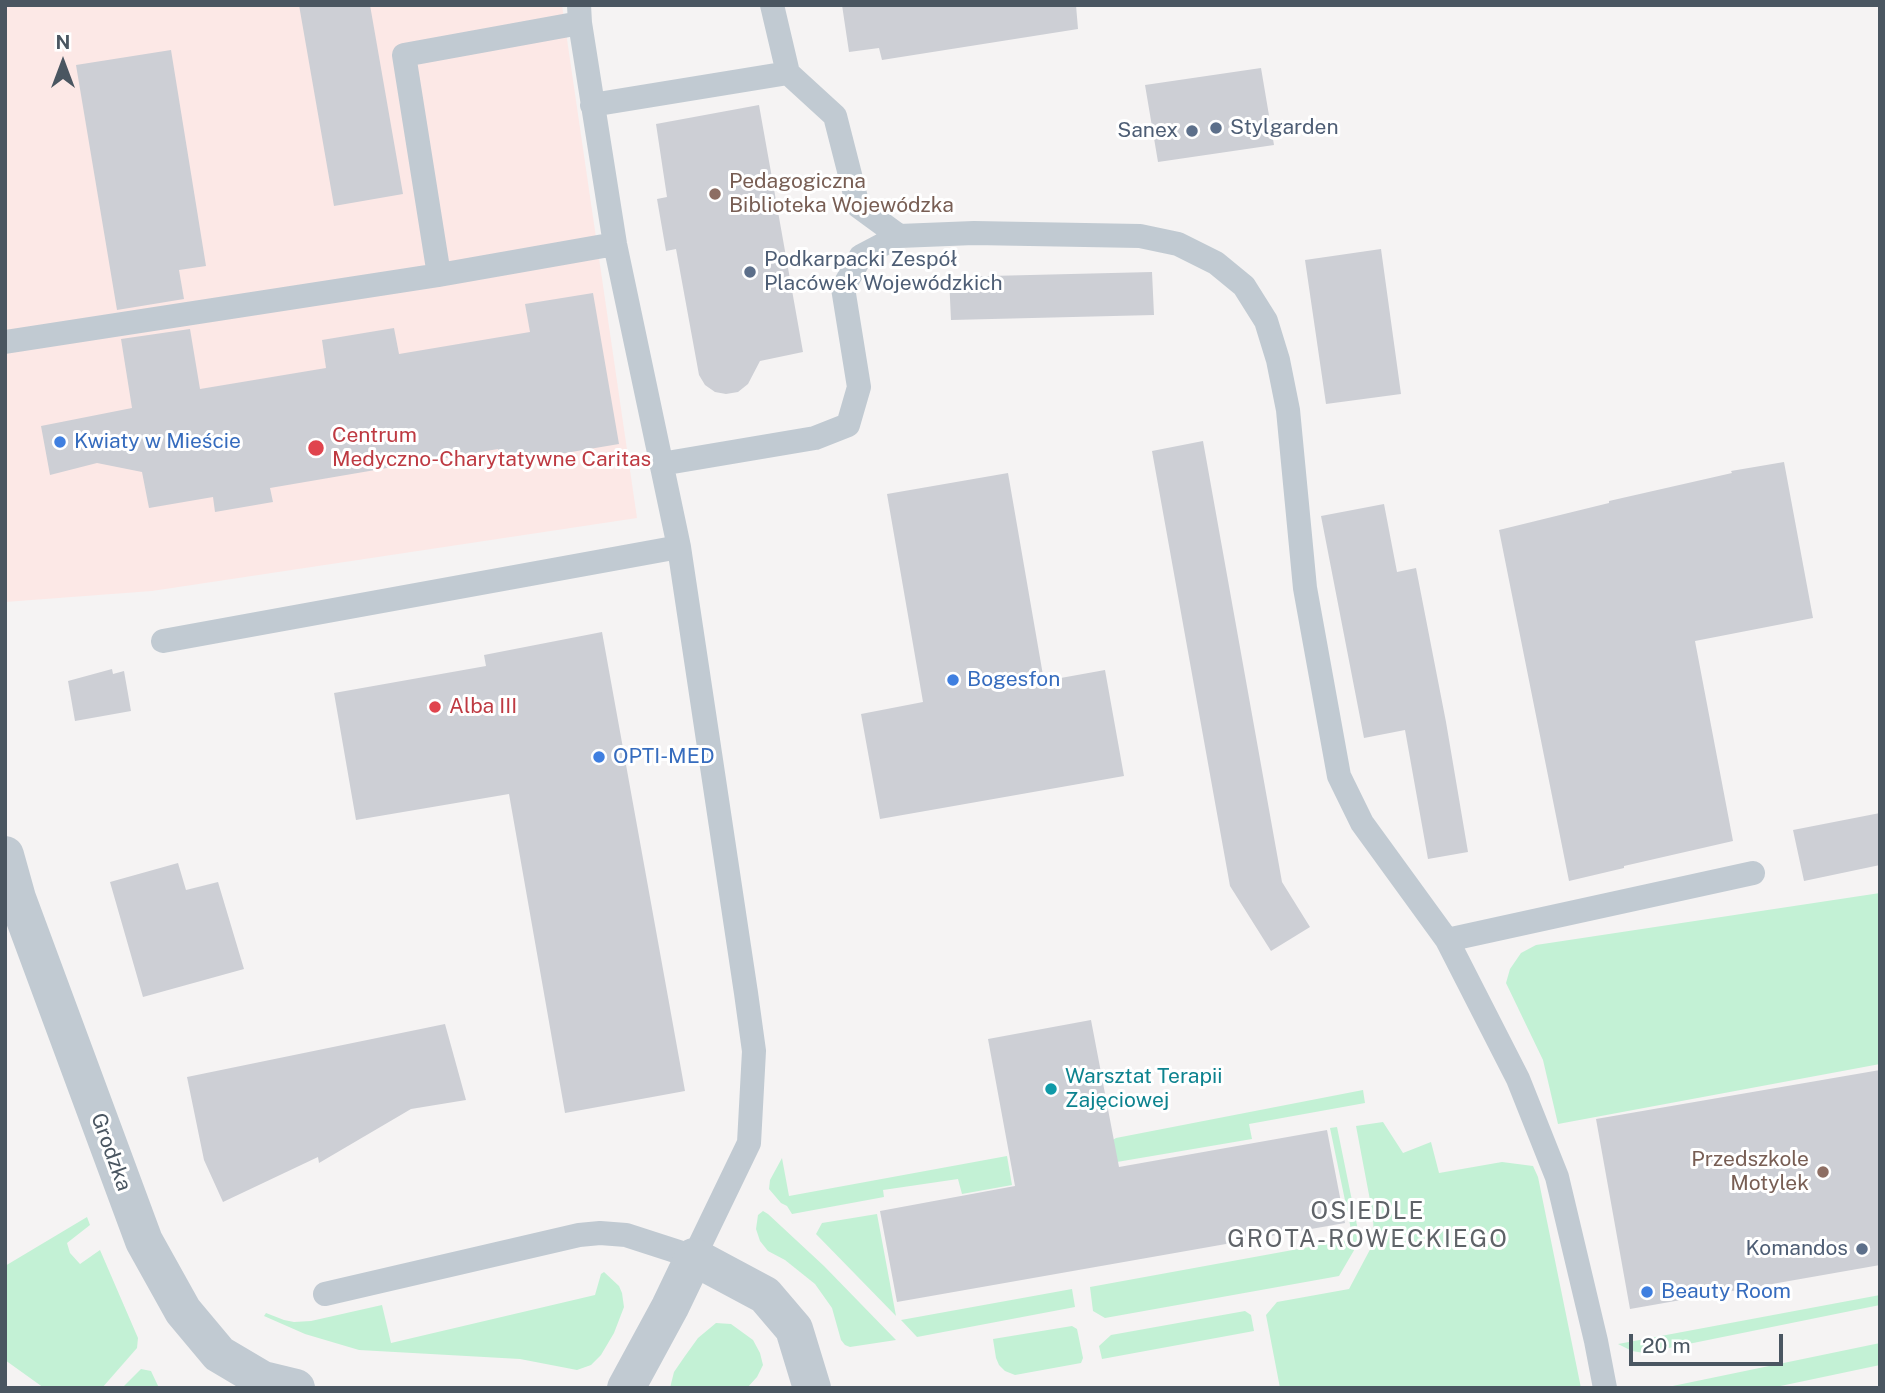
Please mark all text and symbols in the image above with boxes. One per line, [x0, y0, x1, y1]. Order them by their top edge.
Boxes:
north arrow [28, 28, 98, 98]
text: N [56, 31, 70, 53]
place label: Stylgarden [1230, 115, 1339, 141]
place label: Sanex [1117, 118, 1178, 144]
marker: Stylgarden [1208, 120, 1224, 136]
marker: Sanex [1184, 123, 1200, 139]
place label: Pedagogiczna Biblioteka Wojewódzka [729, 169, 954, 219]
marker: Pedagogiczna Biblioteka Wojewódzka [707, 186, 723, 202]
place label: Podkarpacki Zespół Placówek Wojewódzkich [764, 247, 1003, 297]
marker: Podkarpacki Zespół Placówek Wojewódzkich [742, 264, 758, 280]
place label: Centrum Medyczno-Charytatywne Caritas [332, 423, 651, 473]
place label: Kwiaty w Mieście [74, 429, 241, 455]
marker: Kwiaty w Mieście [52, 434, 68, 450]
marker: Centrum Medyczno-Charytatywne Caritas [306, 438, 326, 458]
place label: Bogesfon [967, 667, 1060, 693]
marker: Bogesfon [945, 672, 961, 688]
place label: Alba III [449, 694, 517, 720]
marker: Alba III [427, 699, 443, 715]
place label: OPTI-MED [613, 744, 714, 770]
marker: OPTI-MED [591, 749, 607, 765]
place label: Warsztat Terapii Zajęciowej [1065, 1064, 1222, 1114]
marker: Warsztat Terapii Zajęciowej [1043, 1081, 1059, 1097]
street label: Grodzka [85, 1110, 137, 1194]
place label: Przedszkole Motylek [1691, 1147, 1809, 1197]
marker: Przedszkole Motylek [1815, 1164, 1831, 1180]
district label: OSIEDLE GROTA-ROWECKIEGO [1229, 1198, 1507, 1254]
place label: Komandos [1746, 1236, 1848, 1262]
marker: Komandos [1854, 1241, 1870, 1257]
place label: Beauty Room [1661, 1279, 1791, 1305]
marker: Beauty Room [1639, 1284, 1655, 1300]
scale bar [1633, 1320, 1787, 1364]
text: 20 m [1642, 1333, 1691, 1358]

